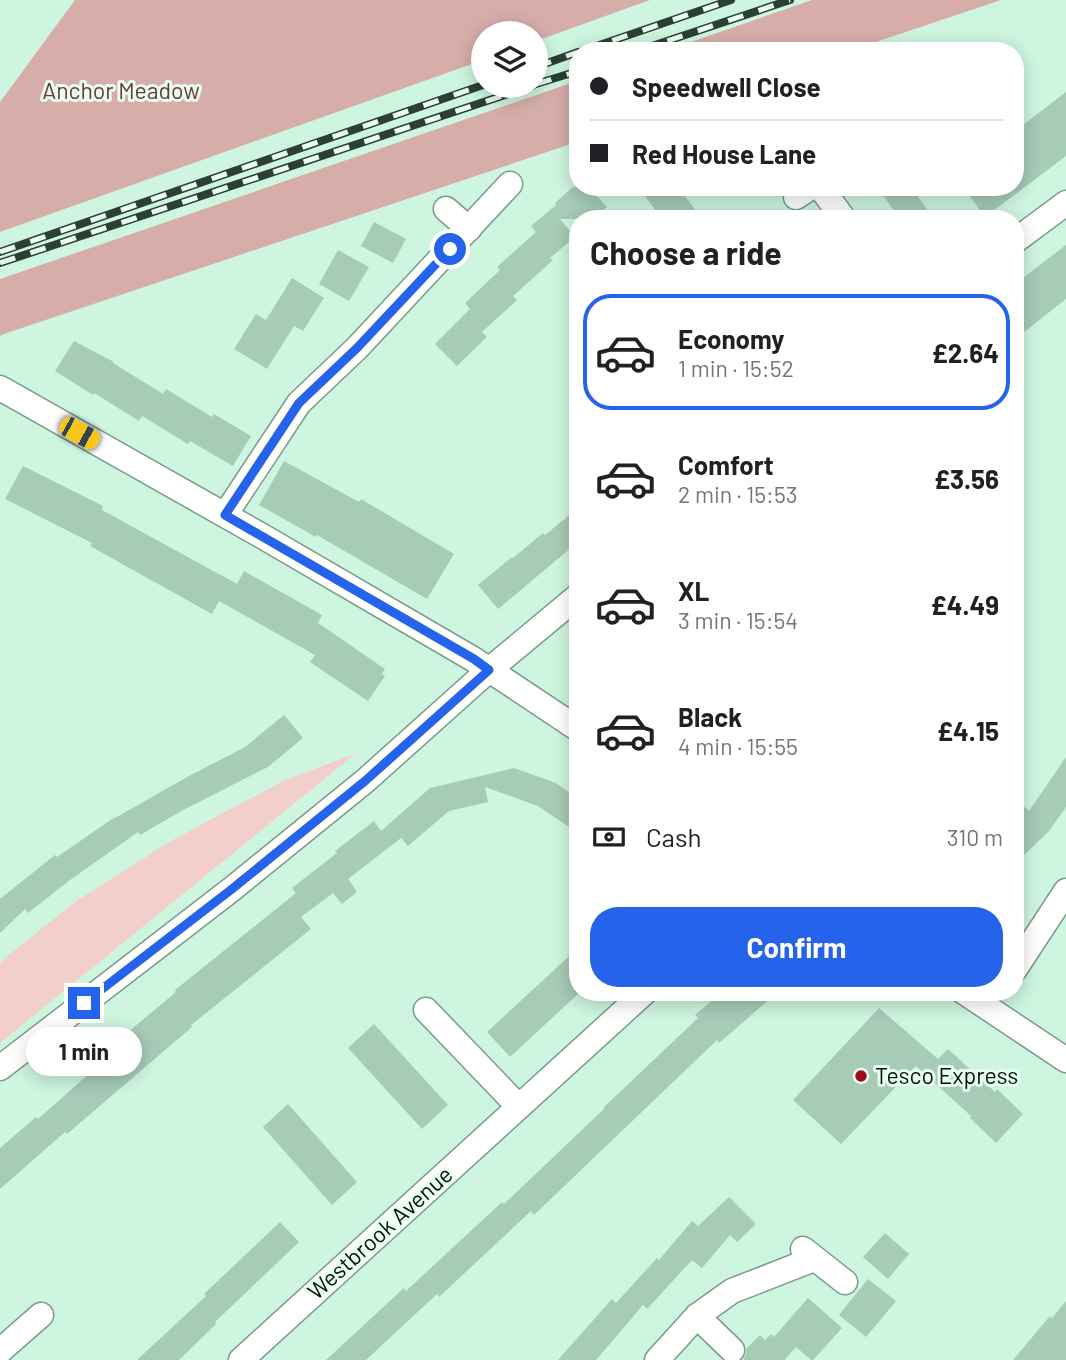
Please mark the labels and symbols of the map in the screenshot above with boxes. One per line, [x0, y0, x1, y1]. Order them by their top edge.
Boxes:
park label: Anchor Meadow [42, 76, 200, 104]
route start [434, 233, 466, 265]
car [56, 414, 103, 452]
route end [68, 987, 100, 1019]
callout: 1 min [26, 1028, 142, 1076]
place label: Tesco Express [875, 1061, 1018, 1089]
marker: Tesco Express [853, 1068, 869, 1084]
street label: Westbrook Avenue [301, 1160, 458, 1305]

